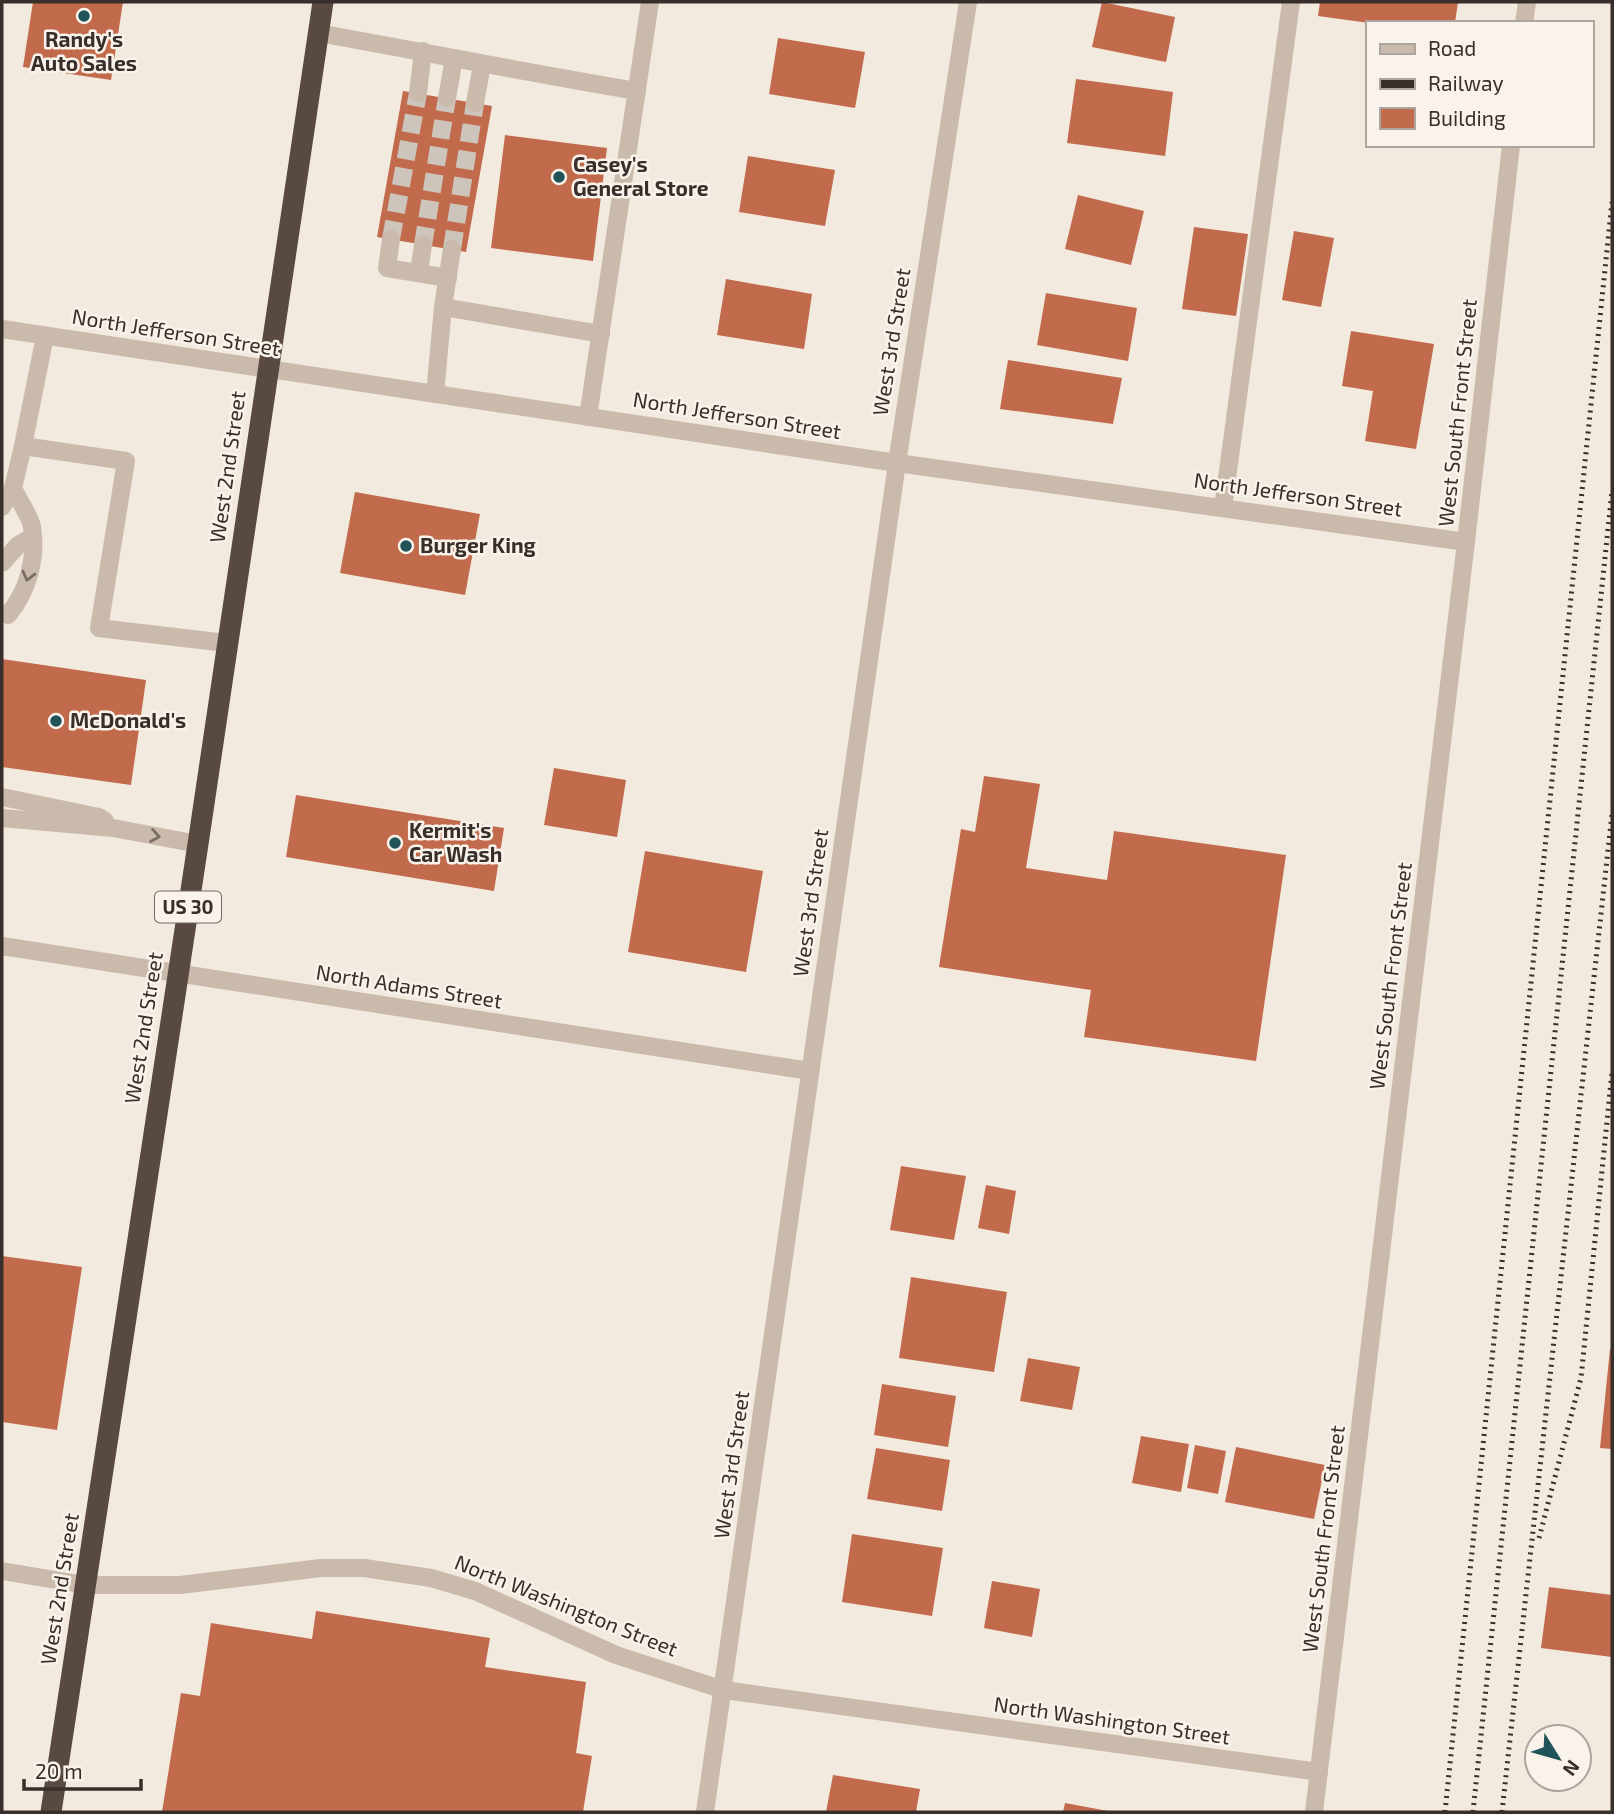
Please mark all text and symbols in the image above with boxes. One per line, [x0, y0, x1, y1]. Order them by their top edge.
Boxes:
marker: Randy's Auto Sales [76, 8, 92, 24]
legend [1366, 21, 1593, 147]
place label: Randy's Auto Sales [31, 26, 137, 75]
text: Road [1428, 35, 1476, 60]
text: Railway [1428, 70, 1504, 95]
text: Building [1428, 105, 1506, 130]
place label: Casey's General Store [573, 151, 709, 200]
marker: Casey's General Store [551, 169, 567, 185]
street label: West 3rd Street [867, 266, 915, 417]
street label: West South Front Street [1432, 298, 1481, 528]
street label: North Jefferson Street [70, 303, 282, 360]
street label: North Jefferson Street [631, 386, 843, 443]
street label: West 2nd Street [203, 389, 250, 544]
street label: North Jefferson Street [1192, 466, 1404, 521]
place label: Burger King [420, 532, 536, 557]
marker: Burger King [398, 538, 414, 554]
one-way arrow [22, 570, 36, 582]
place label: McDonald's [70, 707, 186, 732]
marker: McDonald's [48, 713, 64, 729]
place label: Kermit's Car Wash [409, 817, 502, 866]
street label: West 3rd Street [787, 827, 832, 978]
one-way arrow [149, 828, 161, 843]
marker: Kermit's Car Wash [387, 835, 403, 851]
street label: West South Front Street [1363, 861, 1416, 1091]
road number: US 30 [155, 892, 221, 923]
street label: West 2nd Street [118, 950, 167, 1105]
street label: North Adams Street [314, 958, 504, 1013]
street label: West 3rd Street [708, 1389, 753, 1540]
street label: West South Front Street [1296, 1424, 1349, 1654]
street label: West 2nd Street [34, 1511, 83, 1666]
street label: North Washington Street [451, 1548, 682, 1661]
street label: North Washington Street [993, 1691, 1232, 1748]
north arrow [1523, 1723, 1593, 1793]
scale bar [24, 1748, 142, 1792]
text: N [1559, 1756, 1585, 1781]
text: 20 m [35, 1758, 83, 1783]

